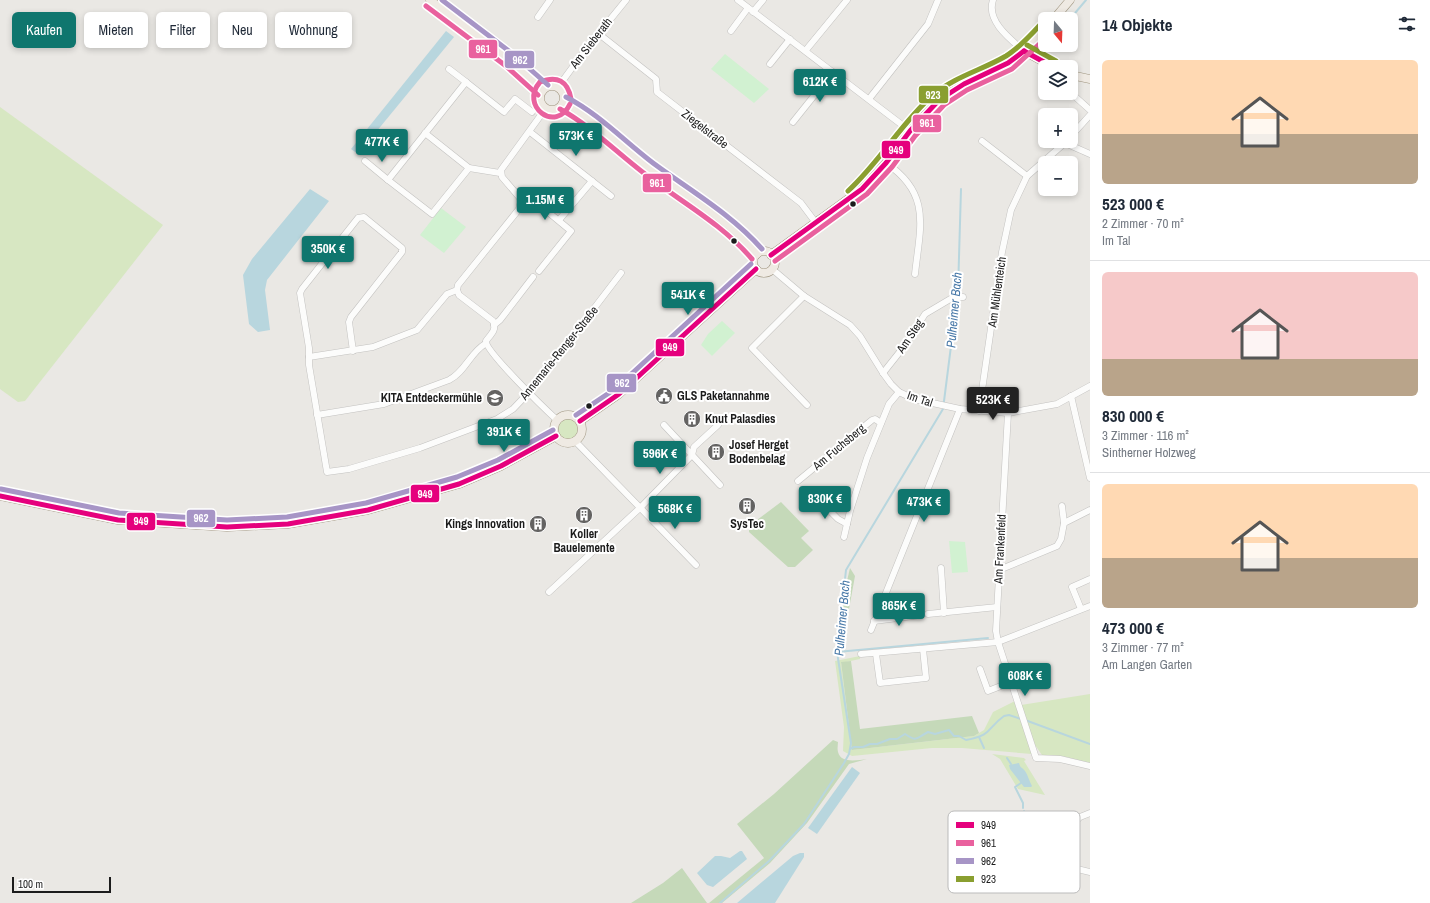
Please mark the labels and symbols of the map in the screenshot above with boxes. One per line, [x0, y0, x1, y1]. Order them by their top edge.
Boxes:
north arrow [1038, 12, 1078, 52]
street label: Am Sieberath [566, 14, 616, 72]
line badge: 961 [468, 39, 498, 59]
text: 961 [475, 42, 491, 56]
line badge: 962 [504, 50, 535, 69]
text: 962 [512, 53, 528, 67]
pin: 612K € [787, 69, 853, 103]
line badge: 923 [918, 85, 949, 104]
text: 923 [925, 88, 941, 102]
street label: Ziegelstraße [678, 106, 732, 152]
line badge: 961 [912, 114, 942, 133]
text: 961 [919, 116, 935, 130]
pin: 573K € [543, 123, 609, 157]
pin: 477K € [349, 129, 415, 163]
line badge: 949 [881, 140, 911, 159]
text: 949 [888, 143, 904, 157]
line badge: 961 [642, 173, 672, 193]
text: 961 [649, 176, 665, 190]
pin: 1.15M € [508, 187, 582, 221]
unlabelled marker [848, 199, 858, 209]
pin: 350K € [295, 236, 361, 270]
unlabelled marker [729, 236, 739, 246]
street label: Am Mühlenteich [984, 256, 1010, 329]
water label: Pulheimer Bach [942, 271, 966, 349]
pin: 541K € [655, 282, 721, 316]
street label: Annemarie-Renger-Straße [515, 303, 602, 404]
street label: Am Steg [892, 315, 927, 357]
line badge: 949 [655, 338, 685, 357]
text: 949 [662, 340, 678, 354]
line badge: 962 [606, 373, 637, 393]
text: 962 [614, 376, 630, 390]
public building icon: GLS Paketannahme [654, 386, 674, 406]
street label: Im Tal [905, 387, 935, 411]
pin: 523K € [960, 387, 1026, 421]
school or university icon: KITA Entdeckermühle [485, 388, 505, 408]
place label: GLS Paketannahme [677, 388, 770, 404]
place label: KITA Entdeckermühle [381, 390, 483, 406]
unlabelled marker [584, 401, 594, 411]
building icon: Knut Palasdies [682, 409, 702, 429]
place label: Knut Palasdies [705, 411, 776, 427]
pin: 391K € [471, 419, 537, 453]
street label: Am Fuchsberg [809, 420, 869, 474]
place label: Josef Herget Bodenbelag [729, 437, 789, 467]
pin: 596K € [627, 441, 693, 475]
building icon: Josef Herget Bodenbelag [706, 442, 726, 462]
line badge: 949 [410, 484, 440, 503]
pin: 830K € [792, 486, 858, 520]
text: 949 [417, 487, 433, 501]
pin: 473K € [891, 489, 957, 523]
pin: 568K € [642, 496, 708, 530]
building icon: SysTec [737, 496, 757, 516]
building icon: Koller Bauelemente [574, 505, 594, 525]
line badge: 962 [186, 509, 216, 528]
text: 962 [193, 511, 209, 525]
line badge: 949 [126, 512, 156, 531]
text: 949 [133, 514, 149, 528]
building icon: Kings Innovation [528, 514, 548, 534]
street label: Am Frankenfeld [990, 514, 1010, 585]
place label: Kings Innovation [445, 516, 525, 532]
place label: SysTec [730, 516, 764, 532]
place label: Koller Bauelemente [553, 526, 615, 556]
water label: Pulheimer Bach [830, 579, 854, 657]
pin: 865K € [866, 593, 932, 627]
pin: 608K € [992, 663, 1058, 697]
legend [948, 811, 1080, 893]
text: 949 [981, 818, 996, 832]
text: 961 [981, 836, 996, 850]
text: 962 [981, 854, 996, 868]
text: 923 [981, 872, 996, 886]
scale bar [12, 875, 111, 894]

